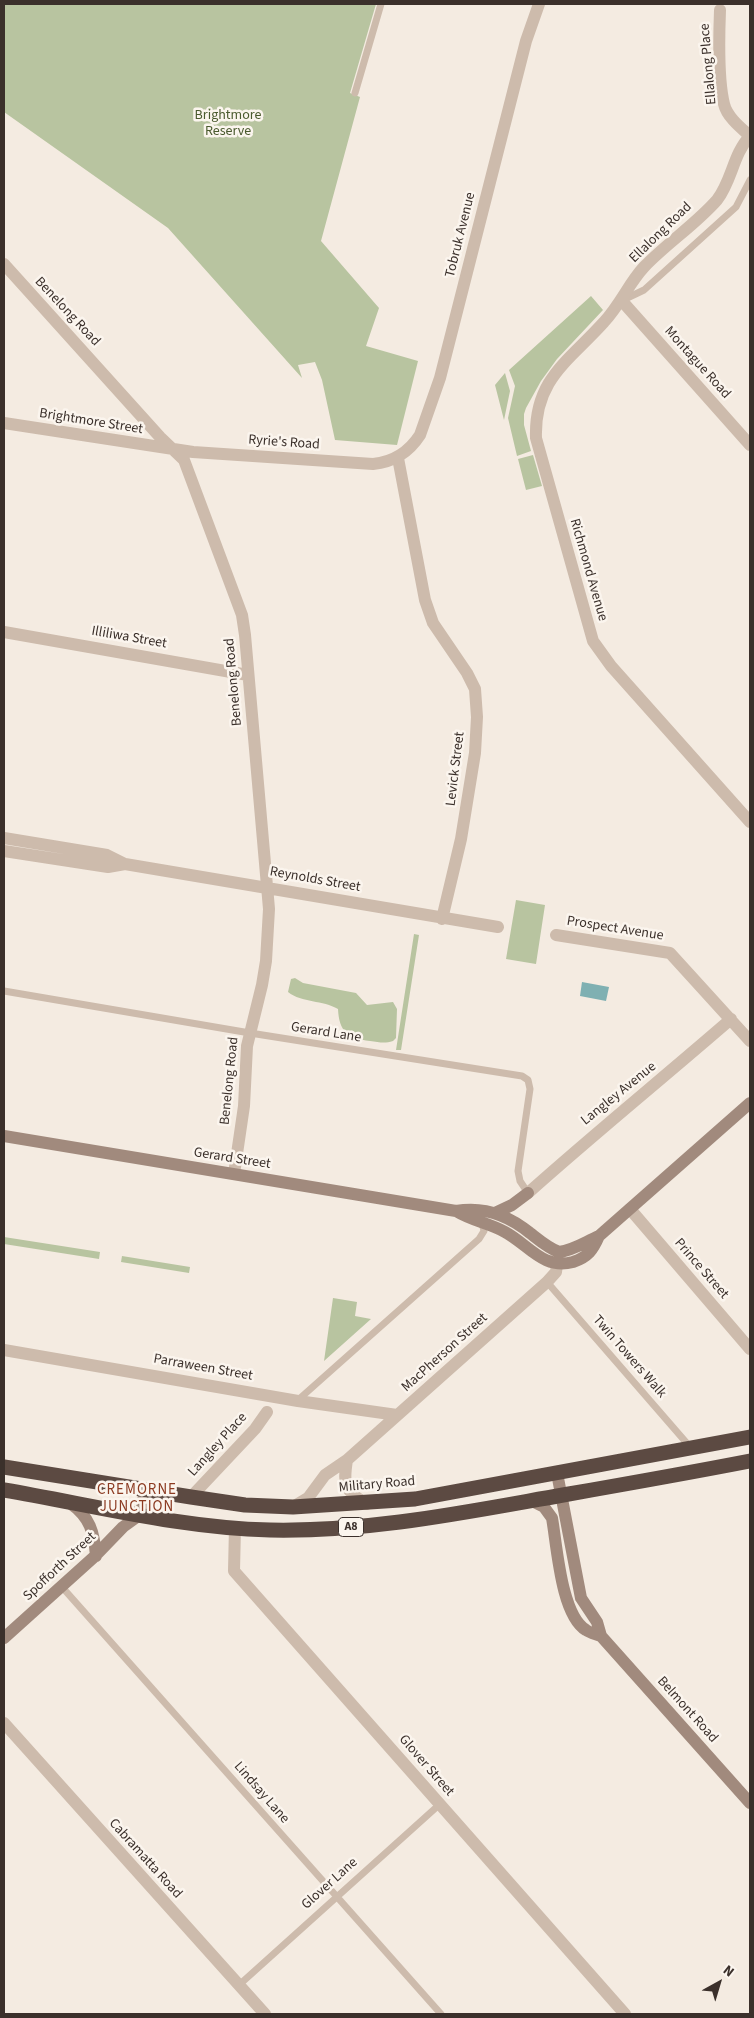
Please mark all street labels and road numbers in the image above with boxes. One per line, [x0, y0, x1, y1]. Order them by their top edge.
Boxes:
street label: Ellalong Place [697, 23, 721, 105]
street label: Tobruk Avenue [442, 191, 480, 279]
street label: Ellalong Road [626, 199, 696, 267]
street label: Benelong Road [31, 274, 103, 350]
street label: Montague Road [660, 323, 734, 403]
street label: Brightmore Street [38, 406, 144, 438]
street label: Ryrie's Road [248, 432, 320, 454]
street label: Richmond Avenue [565, 517, 611, 623]
street label: Illiliwa Street [90, 623, 168, 653]
street label: Benelong Road [222, 637, 246, 727]
street label: Levick Street [443, 731, 469, 807]
street label: Reynolds Street [268, 864, 362, 896]
street label: Prospect Avenue [565, 913, 665, 945]
street label: Gerard Lane [290, 1019, 362, 1047]
street label: Benelong Road [217, 1036, 243, 1126]
street label: Langley Avenue [578, 1059, 660, 1129]
street label: Gerard Street [192, 1145, 272, 1173]
street label: Prince Street [670, 1235, 732, 1303]
street label: MacPherson Street [399, 1310, 491, 1396]
street label: Twin Towers Walk [589, 1312, 669, 1402]
street label: Parraween Street [152, 1351, 254, 1385]
street label: Langley Place [185, 1410, 251, 1480]
street label: Military Road [338, 1473, 416, 1497]
road number: A8 [338, 1518, 364, 1536]
street label: Spofforth Street [20, 1529, 100, 1605]
street label: Belmont Road [653, 1673, 721, 1747]
street label: Glover Street [395, 1732, 457, 1800]
street label: Lindsay Lane [230, 1759, 292, 1827]
street label: Cabramatta Road [105, 1816, 185, 1902]
street label: Glover Lane [299, 1855, 361, 1913]

